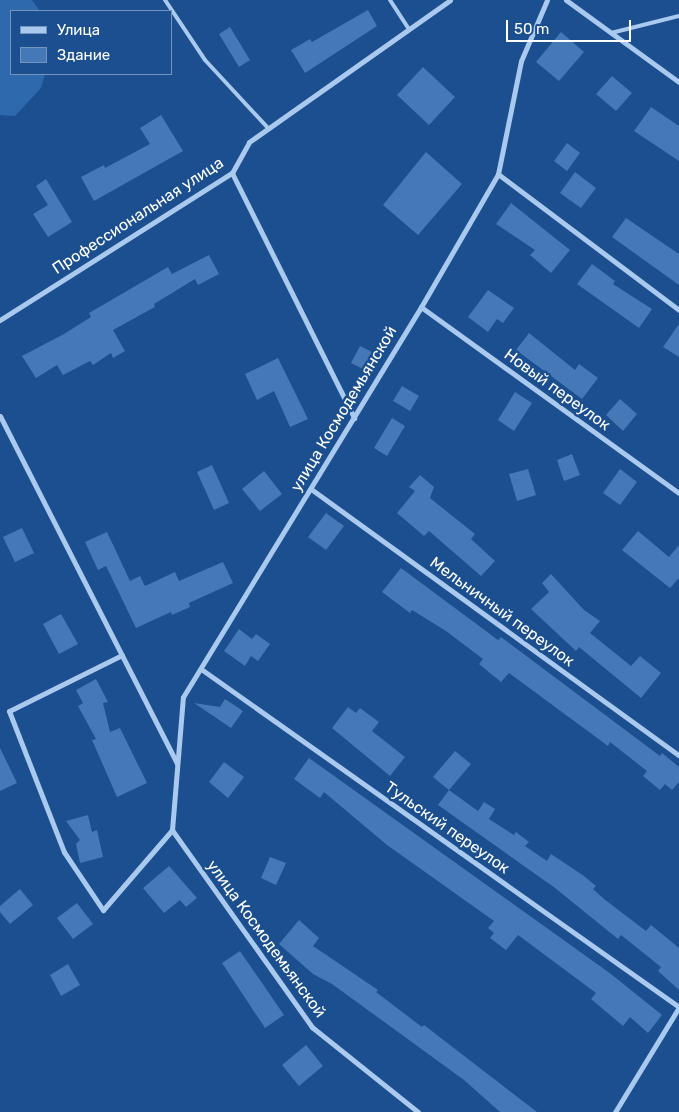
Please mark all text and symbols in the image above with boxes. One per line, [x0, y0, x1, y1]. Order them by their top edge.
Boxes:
legend [10, 10, 172, 75]
scale bar [509, 10, 634, 42]
text: 50 m [514, 20, 549, 38]
text: Улица [57, 21, 100, 39]
text: Здание [57, 46, 110, 64]
street label: Профессиональная улица [49, 153, 227, 279]
street label: улица Космодемьянской [287, 323, 401, 495]
street label: Новый переулок [500, 345, 614, 435]
street label: Мельничный переулок [426, 553, 578, 671]
street label: Тульский переулок [381, 778, 513, 878]
street label: улица Космодемьянской [202, 857, 330, 1021]

